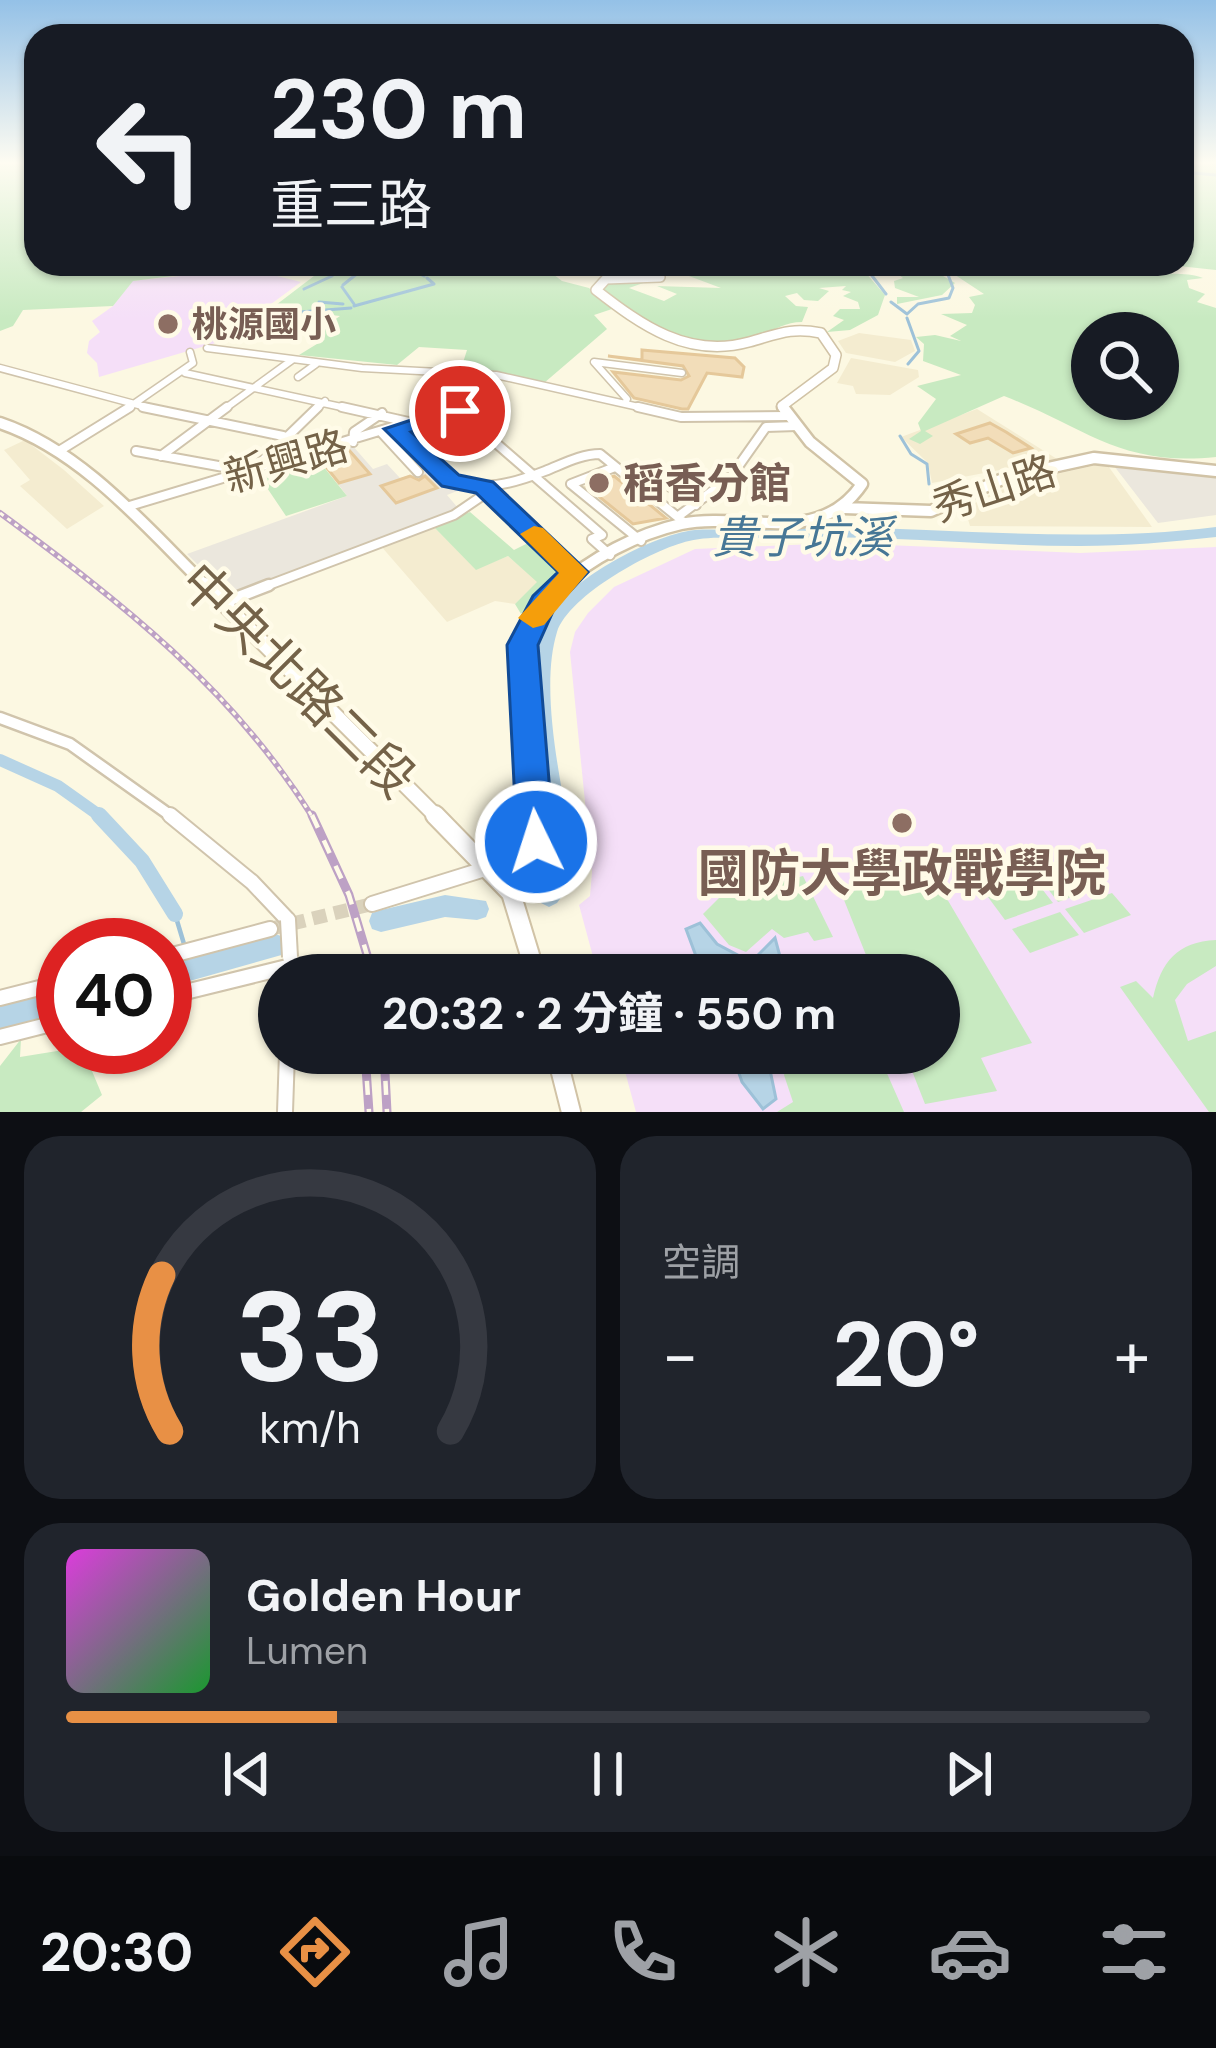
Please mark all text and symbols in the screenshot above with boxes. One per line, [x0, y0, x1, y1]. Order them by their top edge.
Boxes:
text: 230 m [270, 55, 527, 164]
icon: left [72, 72, 228, 228]
text: 重三路 [270, 170, 432, 241]
place label: 桃源國小 [192, 301, 336, 348]
marker: 桃源國小 [155, 311, 181, 337]
map controls [1071, 312, 1179, 420]
button: search [1071, 312, 1179, 420]
pin [409, 360, 511, 462]
icon: arrive [427, 378, 493, 444]
street label: 新興路 [218, 418, 354, 505]
street label: 秀山路 [926, 443, 1063, 534]
place label: 稻香分館 [623, 456, 791, 511]
marker: 稻香分館 [586, 470, 612, 496]
water label: 貴子坑溪 [712, 508, 898, 567]
street label: 中央北路二段 [166, 548, 430, 812]
position arrow [473, 779, 599, 905]
marker: 國防大學政戰學院 [889, 810, 915, 836]
place label: 國防大學政戰學院 [698, 840, 1106, 907]
speed limit sign: 40 [36, 918, 192, 1074]
text: 20:32 · 2 分鐘 · 550 m [382, 984, 836, 1043]
text: 空調 [662, 1237, 740, 1288]
text: 33 [235, 1256, 385, 1419]
text: 20° [832, 1297, 980, 1414]
text: − [662, 1313, 698, 1398]
text: + [1114, 1313, 1150, 1398]
text: km/h [259, 1399, 361, 1455]
text: Golden Hour [246, 1566, 521, 1625]
text: Lumen [246, 1625, 368, 1676]
icon: previous [214, 1741, 280, 1807]
icon: pause [575, 1741, 641, 1807]
icon: next [936, 1741, 1002, 1807]
icon: directions [273, 1910, 357, 1994]
icon: music [437, 1910, 521, 1994]
icon: phone [601, 1910, 685, 1994]
icon: climate [764, 1910, 848, 1994]
icon: car [928, 1910, 1012, 1994]
icon: filters [1092, 1910, 1176, 1994]
text: 20:30 [40, 1917, 193, 1988]

